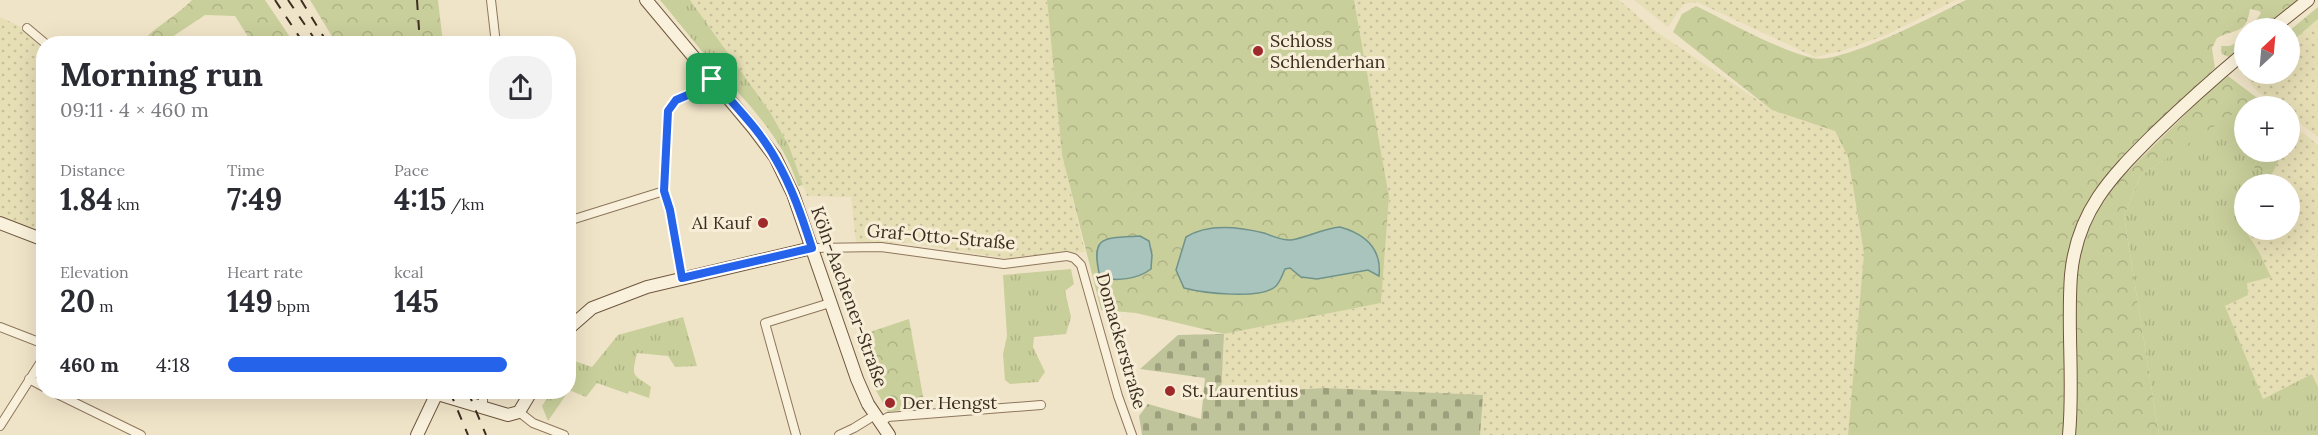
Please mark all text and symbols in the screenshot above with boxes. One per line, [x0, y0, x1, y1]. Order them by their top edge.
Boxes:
north arrow [2234, 18, 2300, 84]
map controls [2234, 18, 2300, 240]
place label: Schloss Schlenderhan [1270, 29, 1385, 73]
marker: Schloss Schlenderhan [1251, 44, 1265, 58]
text: Morning run [60, 53, 263, 95]
pin [686, 53, 737, 104]
button: share [489, 56, 552, 119]
icon: arrive [695, 62, 728, 95]
button: + [2234, 96, 2300, 162]
text: 09:11 · 4 × 460 m [60, 97, 209, 122]
text: Distance [60, 160, 125, 180]
text: Time [227, 160, 265, 180]
text: Pace [394, 160, 429, 180]
button: − [2234, 174, 2300, 240]
text: 1.84 [60, 180, 113, 218]
text: 7:49 [227, 180, 282, 218]
text: 4:15 [394, 180, 446, 218]
text: km [113, 194, 140, 214]
text: /km [446, 194, 484, 214]
street label: Köln-Aachener-Straße [806, 203, 893, 391]
place label: Al Kauf [691, 211, 753, 234]
marker: Al Kauf [756, 216, 770, 230]
street label: Graf-Otto-Straße [866, 219, 1016, 254]
text: Elevation [60, 262, 129, 282]
text: Heart rate [227, 262, 303, 282]
text: kcal [394, 262, 424, 282]
street label: Domackerstraße [1091, 270, 1152, 412]
text: 20 [60, 282, 95, 320]
text: 149 [227, 282, 273, 320]
text: 145 [394, 282, 439, 320]
text: m [95, 296, 114, 316]
text: bpm [273, 296, 310, 316]
text: 460 m [60, 352, 119, 377]
text: 4:18 [156, 352, 190, 377]
place label: St. Laurentius [1182, 379, 1298, 402]
marker: St. Laurentius [1163, 384, 1177, 398]
place label: Der Hengst [902, 391, 997, 414]
marker: Der Hengst [883, 396, 897, 410]

